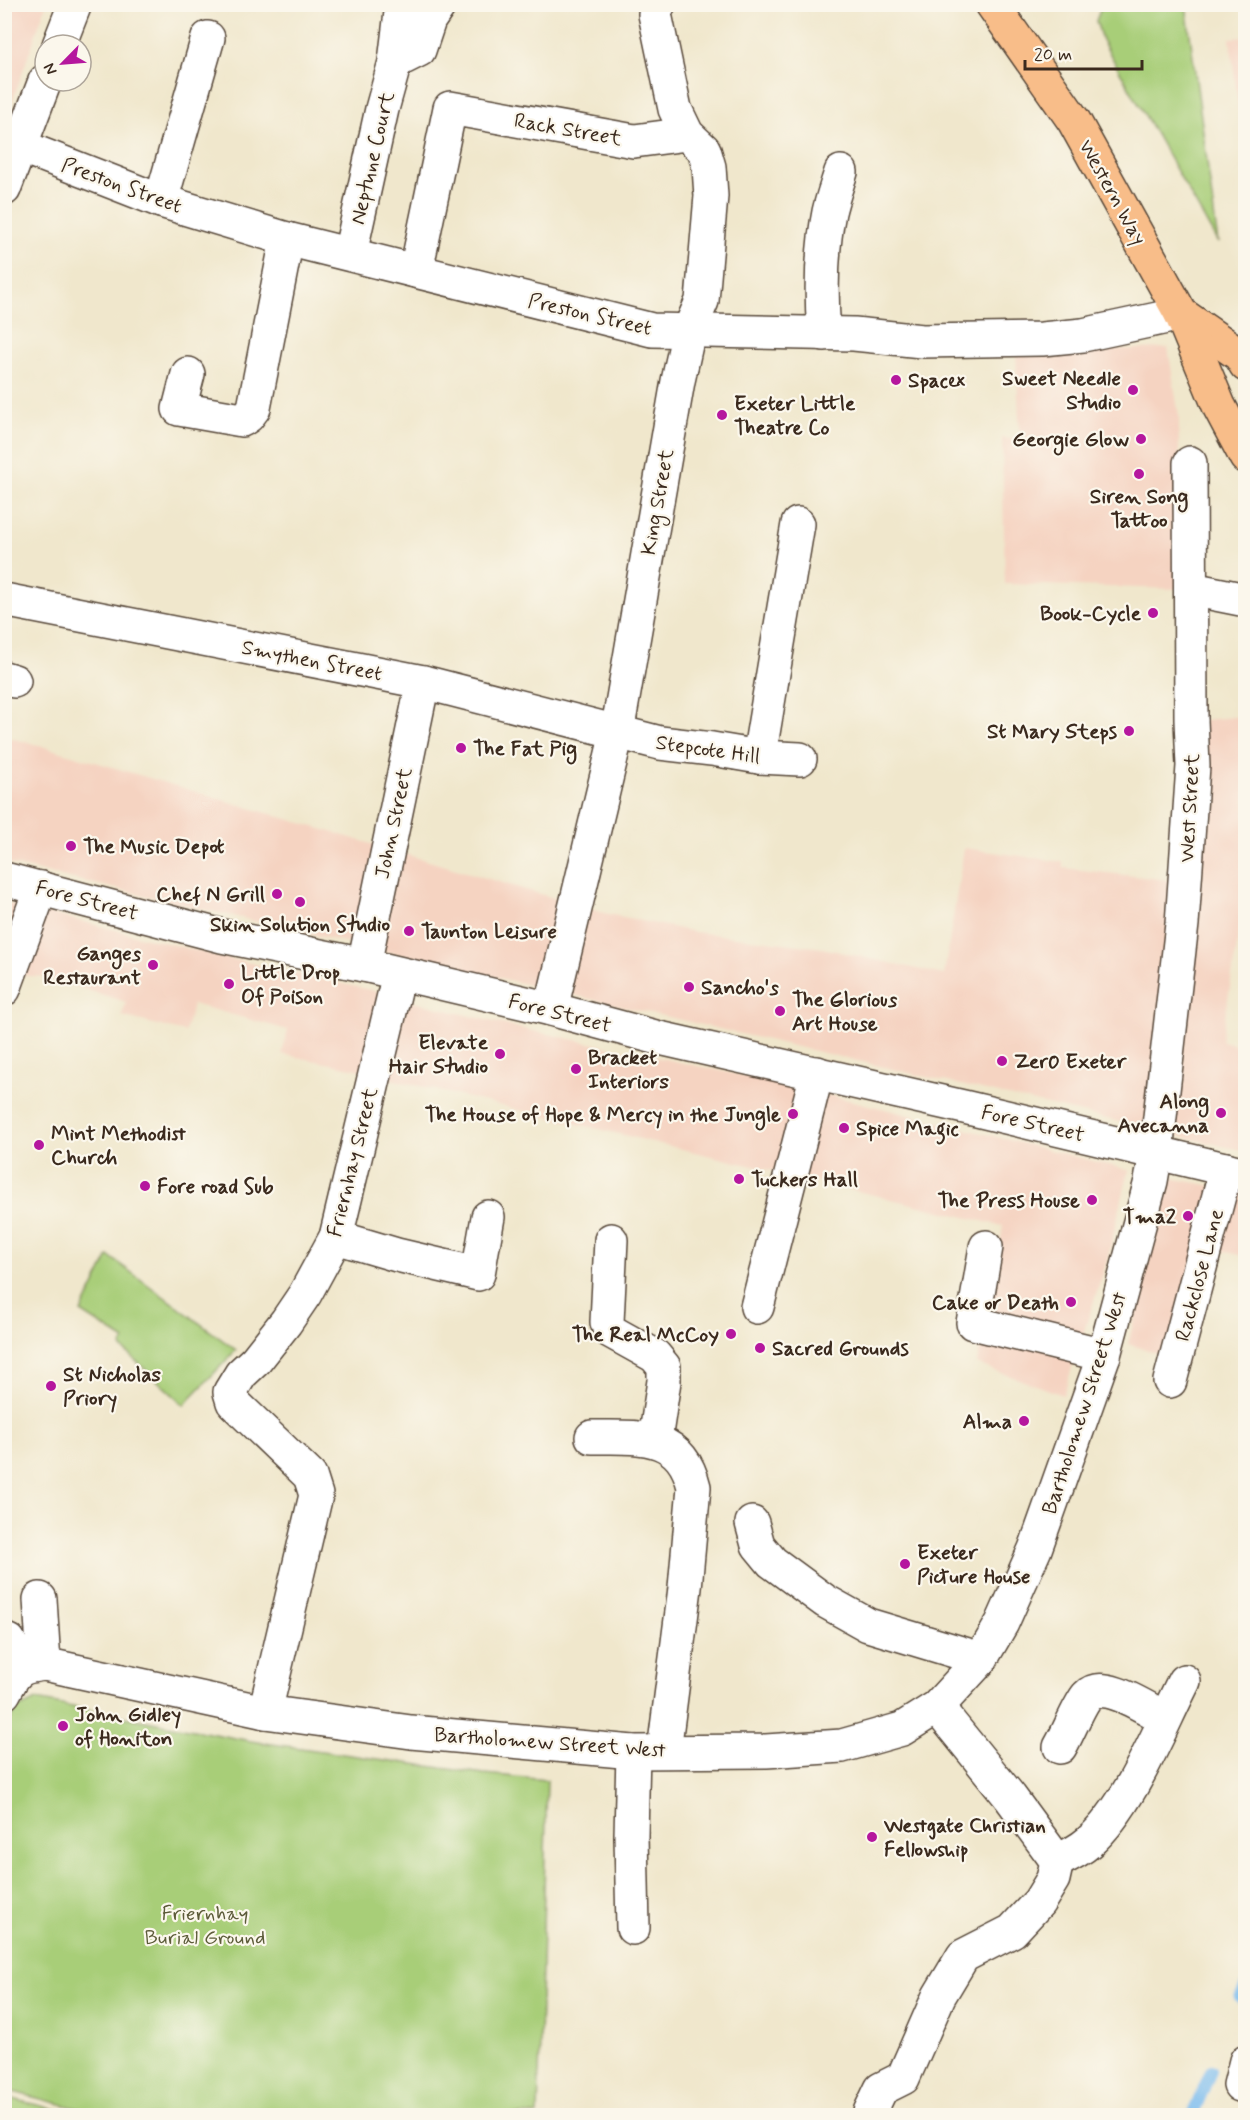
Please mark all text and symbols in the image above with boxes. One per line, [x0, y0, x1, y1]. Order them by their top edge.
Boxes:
north arrow [33, 33, 93, 93]
scale bar [1025, 33, 1142, 71]
text: 20 m [1034, 43, 1072, 67]
text: N [39, 59, 63, 78]
street label: Neptune Court [344, 88, 402, 227]
street label: Rack Street [512, 107, 625, 153]
street label: Western Way [1072, 135, 1153, 250]
street label: Preston Street [58, 151, 186, 221]
street label: Preston Street [525, 287, 655, 343]
place label: Sweet Needle Studio [1002, 365, 1121, 417]
place label: Spacex [908, 367, 966, 395]
marker: Spacex [889, 373, 903, 387]
marker: Sweet Needle Studio [1126, 383, 1140, 397]
place label: Exeter Little Theatre Co [734, 390, 856, 442]
marker: Exeter Little Theatre Co [715, 408, 729, 422]
place label: Georgie Glow [1012, 426, 1129, 456]
marker: Georgie Glow [1134, 432, 1148, 446]
street label: King Street [635, 446, 682, 558]
marker: Siren Song Tattoo [1132, 467, 1146, 481]
place label: Siren Song Tattoo [1090, 483, 1188, 535]
place label: Book-Cycle [1040, 600, 1142, 628]
marker: Book-Cycle [1146, 606, 1160, 620]
street label: Smythen Street [239, 634, 385, 688]
place label: St Mary Steps [987, 718, 1118, 746]
marker: St Mary Steps [1122, 724, 1136, 738]
street label: Stepcote Hill [654, 729, 762, 771]
place label: The Fat Pig [473, 735, 577, 765]
marker: The Fat Pig [454, 741, 468, 755]
street label: West Street [1173, 752, 1207, 863]
street label: John Street [369, 764, 420, 881]
place label: The Music Depot [83, 833, 224, 861]
marker: The Music Depot [64, 839, 78, 853]
street label: Fore Street [32, 874, 141, 928]
place label: Chef N Grill [156, 881, 265, 909]
marker: Chef N Grill [270, 887, 284, 901]
marker: Skin Solution Studio [293, 895, 307, 909]
place label: Skin Solution Studio [210, 911, 391, 939]
place label: Taunton Leisure [421, 918, 557, 946]
marker: Taunton Leisure [402, 924, 416, 938]
place label: Ganges Restaurant [43, 940, 142, 992]
marker: Ganges Restaurant [146, 958, 160, 972]
place label: Little Drop Of Poison [241, 959, 340, 1011]
place label: Sancho's [701, 974, 779, 1002]
marker: Little Drop Of Poison [222, 977, 236, 991]
marker: Sancho's [682, 980, 696, 994]
place label: The Glorious Art House [792, 986, 898, 1038]
street label: Fore Street [505, 988, 614, 1040]
marker: The Glorious Art House [773, 1004, 787, 1018]
place label: Elevate Hair Studio [389, 1029, 489, 1081]
place label: Bracket Interiors [588, 1044, 669, 1096]
marker: Elevate Hair Studio [493, 1047, 507, 1061]
place label: Zer0 Exeter [1014, 1048, 1128, 1076]
marker: Zer0 Exeter [995, 1054, 1009, 1068]
marker: Bracket Interiors [569, 1062, 583, 1076]
street label: Friernhay Street [321, 1084, 385, 1240]
place label: Along Avecanna [1118, 1088, 1209, 1140]
street label: Fore Street [978, 1099, 1087, 1149]
place label: The House of Hope & Mercy in the Jungle [425, 1101, 781, 1131]
marker: Along Avecanna [1214, 1106, 1228, 1120]
marker: The House of Hope & Mercy in the Jungle [786, 1107, 800, 1121]
place label: Spice Magic [856, 1115, 960, 1145]
place label: Mint Methodist Church [51, 1120, 186, 1172]
marker: Spice Magic [837, 1121, 851, 1135]
marker: Mint Methodist Church [32, 1138, 46, 1152]
place label: Tuckers Hall [751, 1166, 858, 1194]
marker: Tuckers Hall [732, 1172, 746, 1186]
place label: Fore road Sub [157, 1173, 274, 1201]
marker: Fore road Sub [138, 1179, 152, 1193]
place label: The Press House [937, 1187, 1080, 1215]
marker: The Press House [1085, 1193, 1099, 1207]
place label: Tma2 [1123, 1203, 1177, 1231]
street label: Rackclose Lane [1169, 1206, 1231, 1345]
marker: Tma2 [1181, 1209, 1195, 1223]
street label: Bartholomew Street West [1036, 1288, 1134, 1518]
place label: Cake or Death [932, 1289, 1059, 1317]
marker: Cake or Death [1064, 1295, 1078, 1309]
place label: The Real McCoy [572, 1321, 719, 1349]
marker: The Real McCoy [724, 1327, 738, 1341]
place label: Sacred Grounds [772, 1335, 909, 1363]
marker: Sacred Grounds [753, 1341, 767, 1355]
place label: St Nicholas Priory [63, 1361, 161, 1413]
marker: St Nicholas Priory [44, 1379, 58, 1393]
place label: Alma [963, 1408, 1012, 1436]
marker: Alma [1017, 1414, 1031, 1428]
place label: Exeter Picture House [917, 1539, 1030, 1591]
marker: Exeter Picture House [898, 1557, 912, 1571]
place label: John Gidley of Honiton [75, 1701, 181, 1753]
marker: John Gidley of Honiton [56, 1719, 70, 1733]
street label: Bartholomew Street West [433, 1721, 667, 1765]
place label: Westgate Christian Fellowship [883, 1812, 1046, 1864]
marker: Westgate Christian Fellowship [865, 1830, 879, 1844]
park label: Friernhay Burial Ground [144, 1900, 266, 1952]

